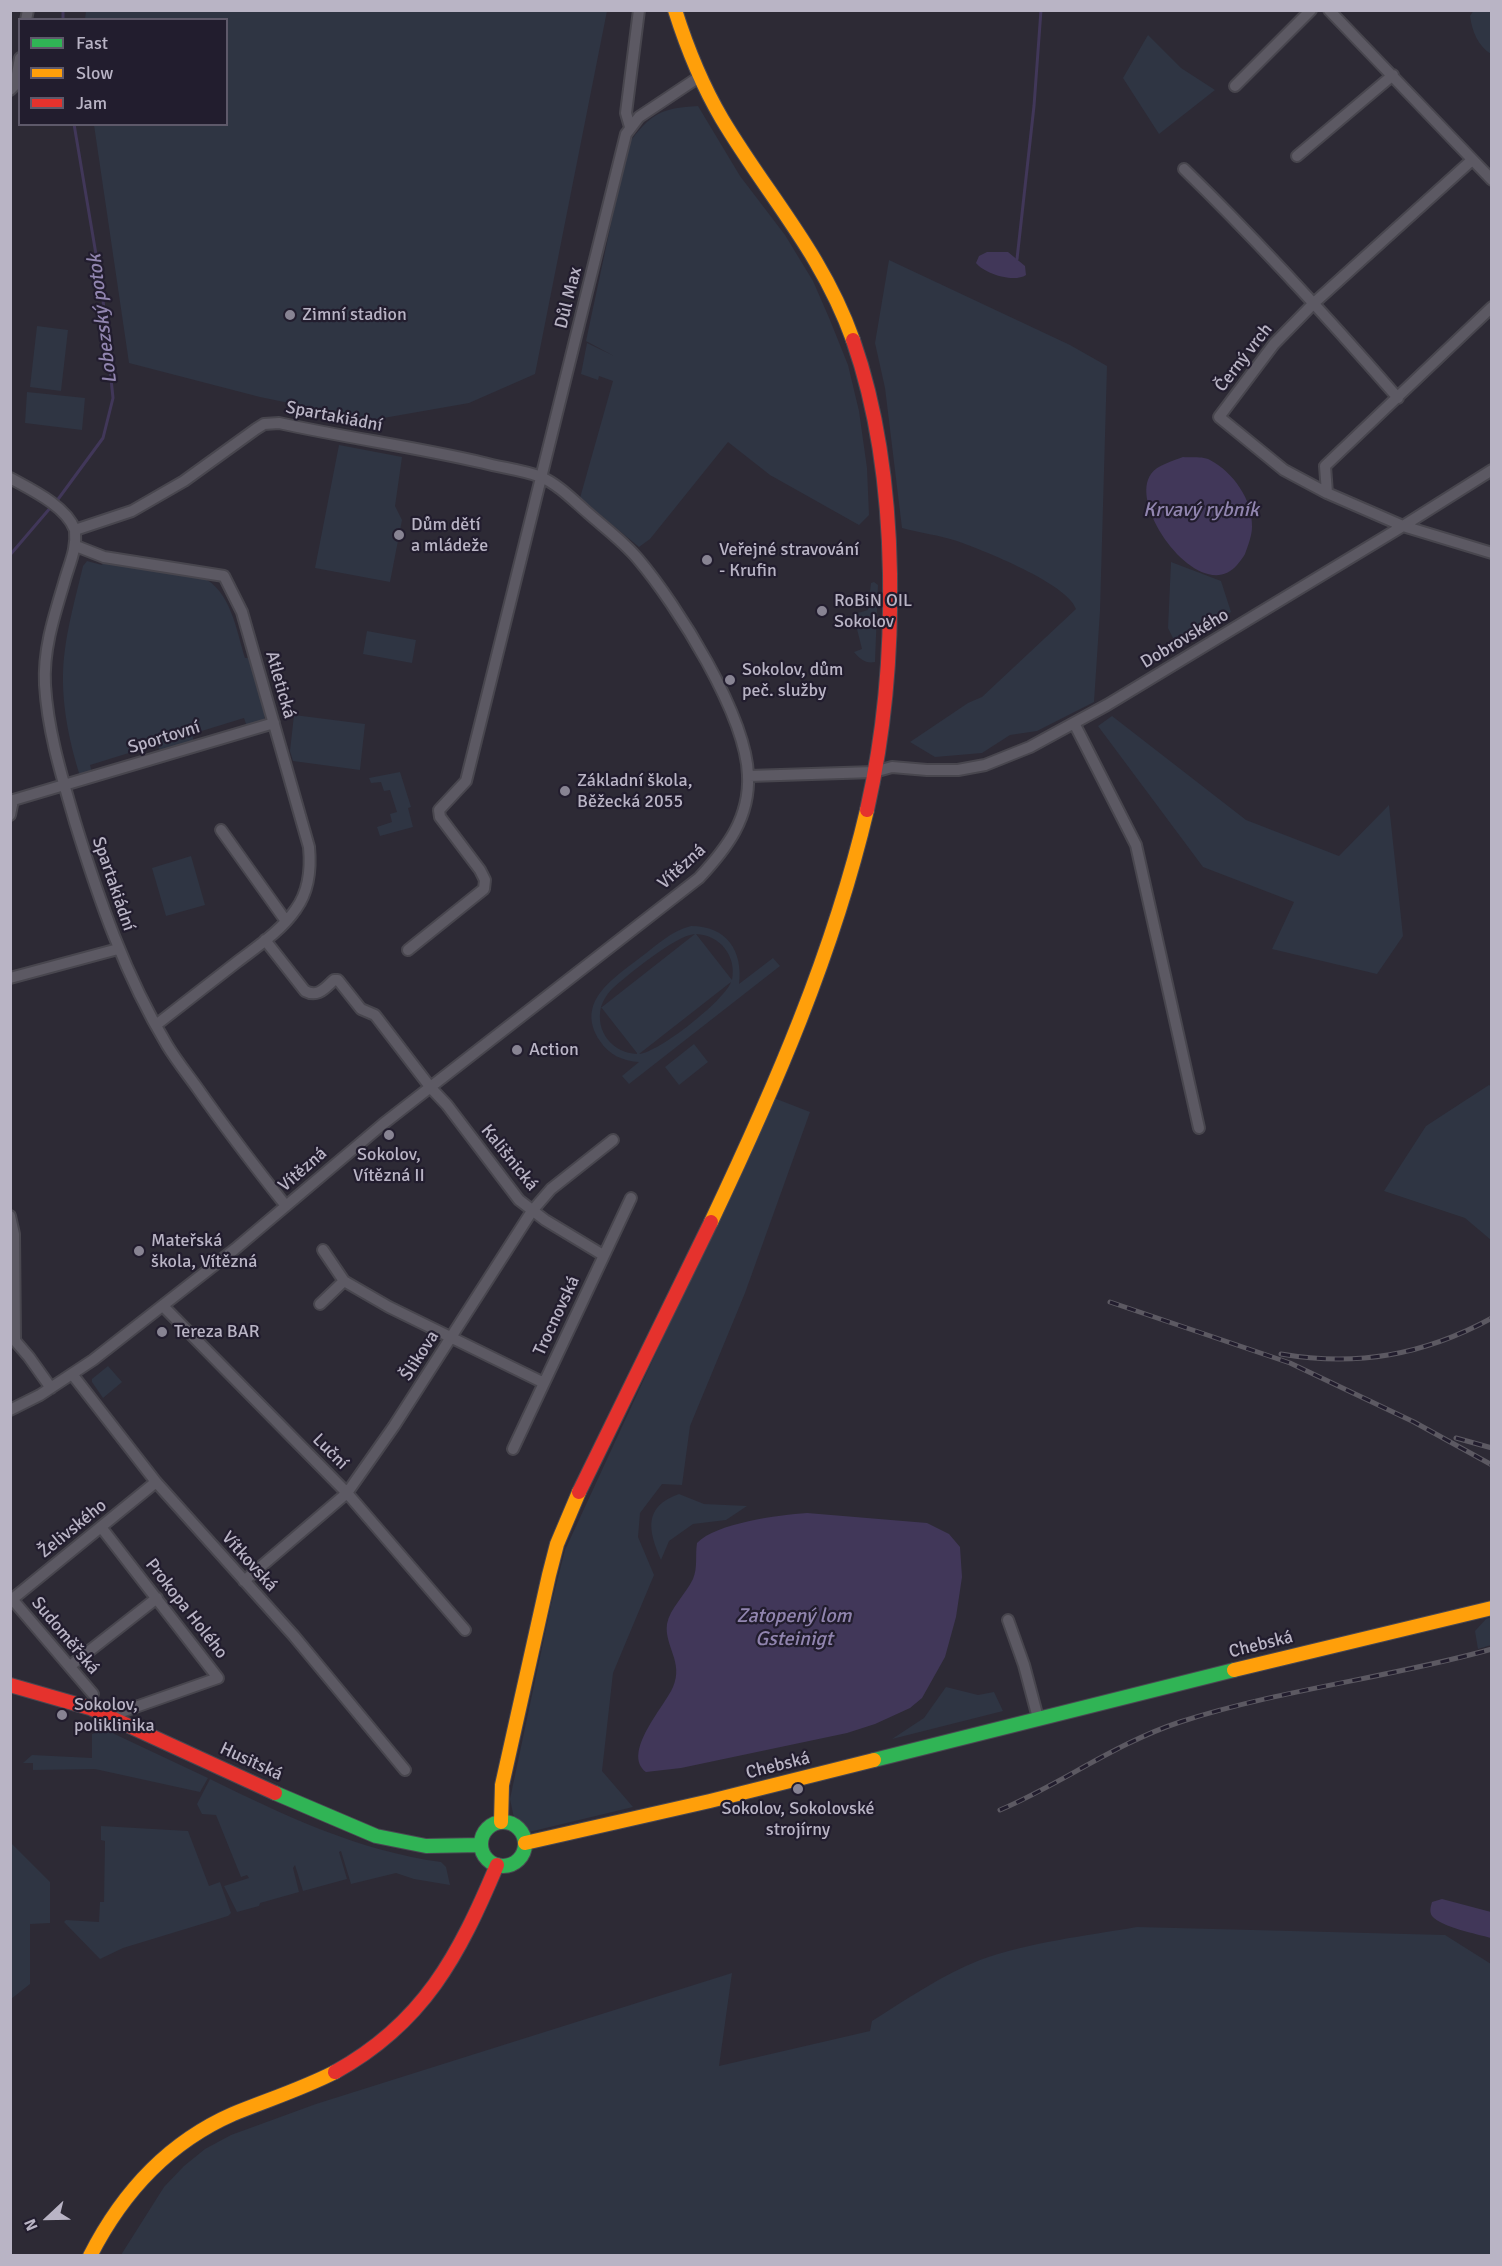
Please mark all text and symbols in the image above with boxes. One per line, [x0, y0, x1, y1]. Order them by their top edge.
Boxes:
legend [18, 18, 228, 126]
text: Fast [76, 32, 108, 54]
text: Slow [76, 62, 113, 84]
text: Jam [76, 92, 107, 114]
water label: Lobezský potok [83, 253, 123, 385]
street label: Důl Max [551, 265, 587, 331]
place label: Zimní stadion [302, 304, 407, 326]
marker: Zimní stadion [283, 308, 297, 322]
street label: Černý vrch [1211, 319, 1277, 397]
street label: Spartakiádní [284, 397, 384, 437]
water label: Krvavý rybník [1143, 499, 1259, 523]
place label: Dům dětí a mládeže [411, 514, 488, 556]
marker: Dům dětí a mládeže [392, 528, 406, 542]
place label: Veřejné stravování - Krufin [719, 539, 859, 582]
marker: Veřejné stravování - Krufin [700, 553, 714, 567]
place label: RoBiN OIL Sokolov [834, 590, 912, 632]
marker: RoBiN OIL Sokolov [815, 604, 829, 618]
street label: Dobrovského [1137, 604, 1233, 674]
street label: Atletická [260, 649, 300, 721]
place label: Sokolov, dům peč. služby [742, 659, 843, 702]
marker: Sokolov, dům peč. služby [723, 673, 737, 687]
street label: Sportovní [125, 717, 203, 759]
place label: Základní škola, Běžecká 2055 [577, 770, 692, 812]
marker: Základní škola, Běžecká 2055 [558, 784, 572, 798]
street label: Spartakiádní [87, 834, 139, 934]
street label: Vítězná [653, 840, 711, 894]
place label: Action [529, 1039, 579, 1061]
marker: Action [510, 1043, 524, 1057]
street label: Kališnická [476, 1120, 542, 1196]
marker: Sokolov, Vítězná II [382, 1128, 396, 1142]
street label: Vítězná [274, 1143, 332, 1197]
place label: Sokolov, Vítězná II [353, 1144, 425, 1186]
place label: Mateřská škola, Vítězná [151, 1230, 257, 1272]
marker: Mateřská škola, Vítězná [132, 1244, 146, 1258]
street label: Trocnovská [529, 1273, 585, 1359]
place label: Tereza BAR [174, 1321, 259, 1343]
marker: Tereza BAR [155, 1325, 169, 1339]
street label: Šlikova [396, 1327, 444, 1385]
street label: Luční [308, 1430, 352, 1474]
street label: Želivského [35, 1495, 111, 1563]
street label: Vítkovská [216, 1527, 282, 1597]
street label: Prokopa Holého [140, 1555, 232, 1663]
street label: Sudoměřská [26, 1593, 104, 1679]
water label: Zatopený lom Gsteinigt [736, 1605, 852, 1652]
street label: Chebská [1227, 1627, 1295, 1663]
place label: Sokolov, poliklinika [74, 1694, 155, 1736]
marker: Sokolov, poliklinika [55, 1708, 69, 1722]
street label: Husitská [216, 1738, 286, 1786]
street label: Chebská [744, 1748, 812, 1784]
marker: Sokolov, Sokolovské strojírny [791, 1782, 805, 1796]
place label: Sokolov, Sokolovské strojírny [721, 1798, 875, 1840]
north arrow [18, 2188, 78, 2248]
text: N [20, 2216, 43, 2234]

